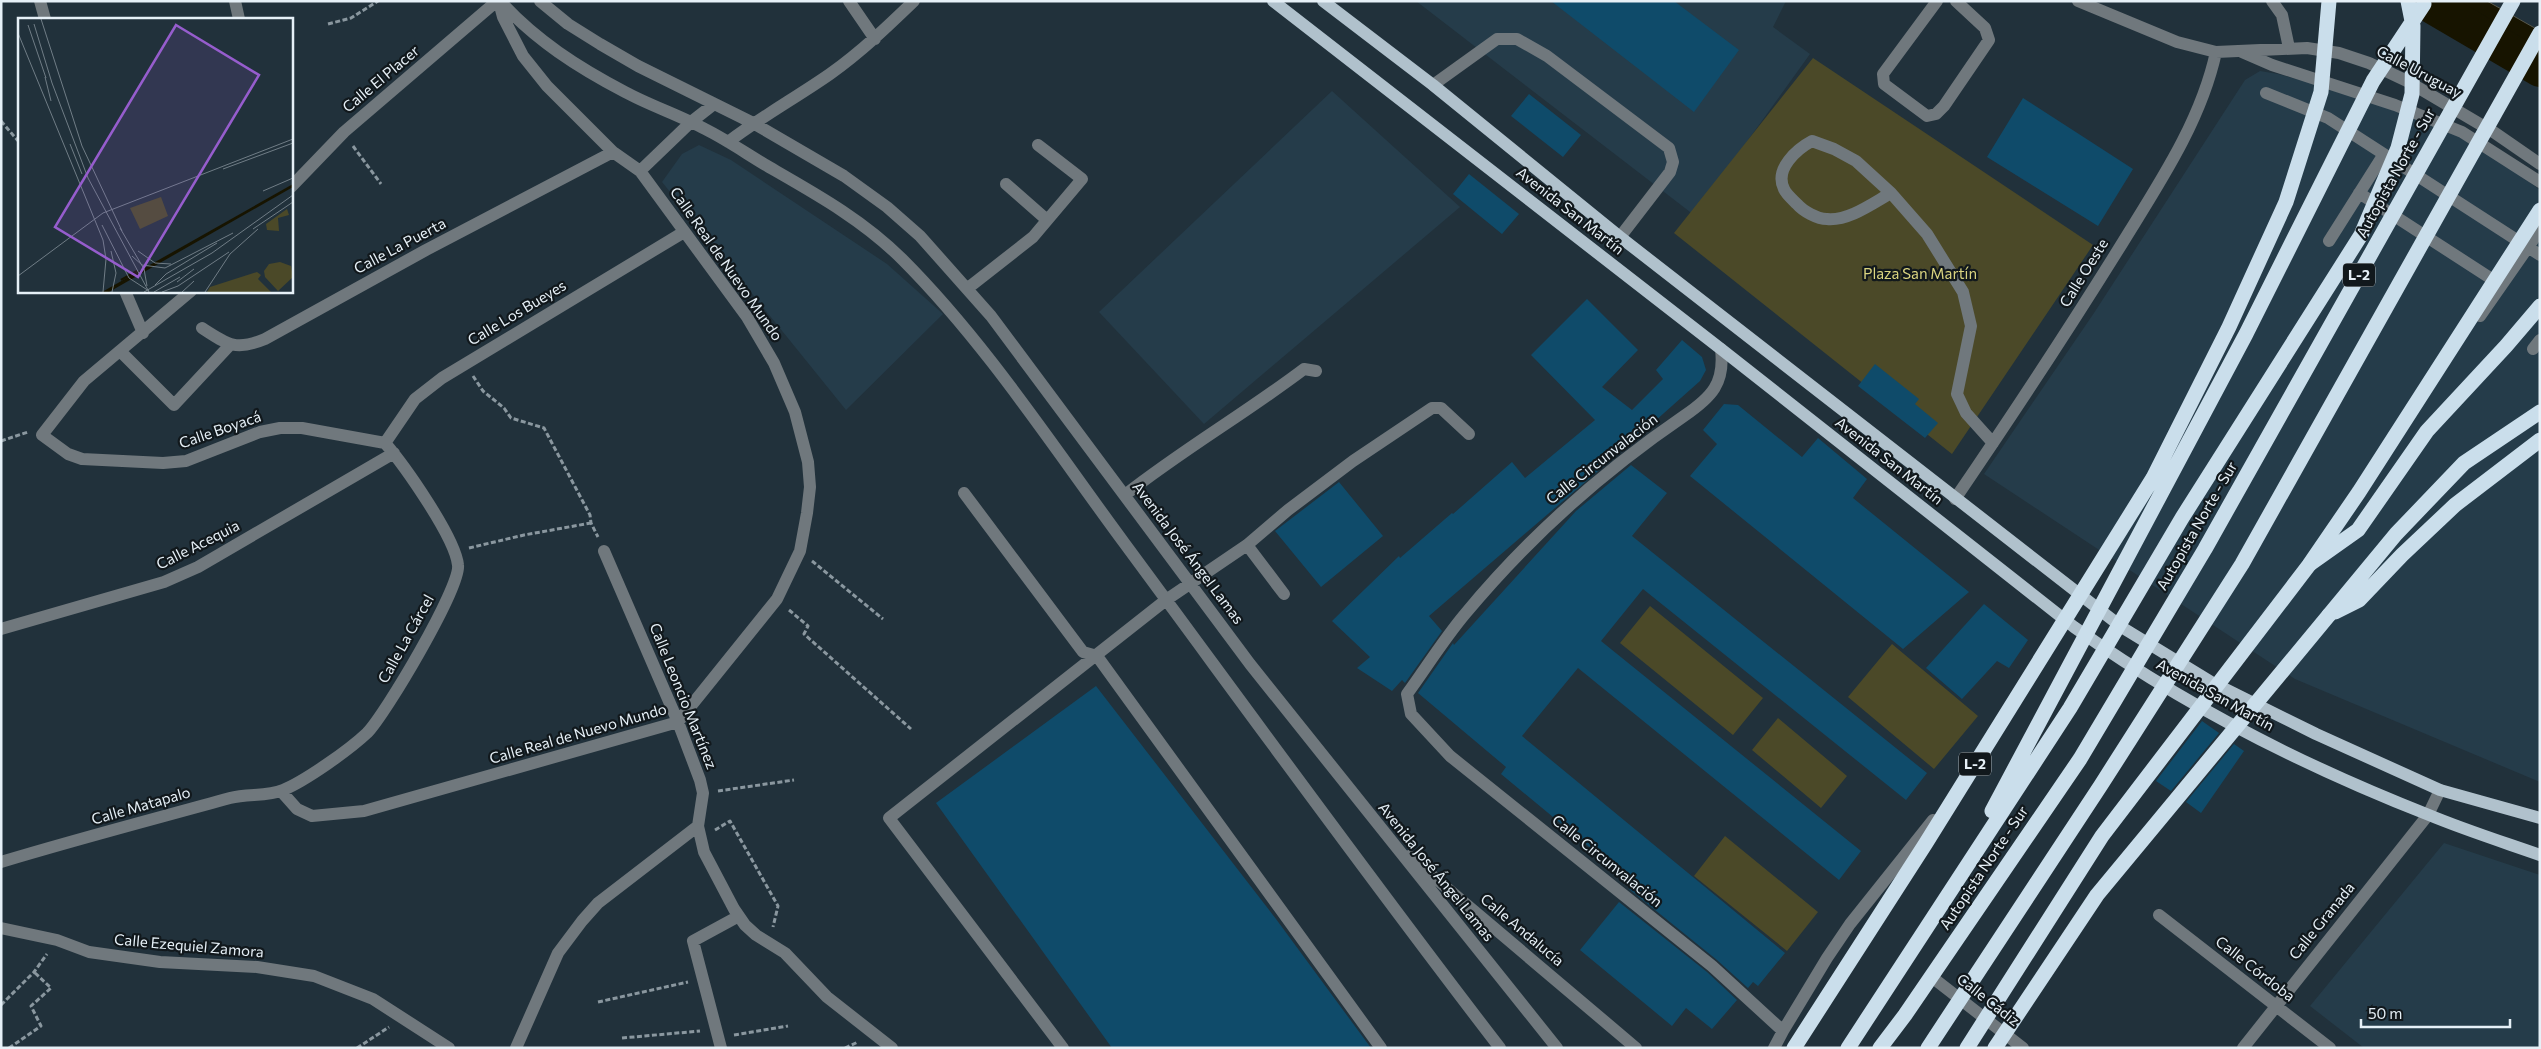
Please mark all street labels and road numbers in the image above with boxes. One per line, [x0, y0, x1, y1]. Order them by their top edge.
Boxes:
street label: Calle El Placer [338, 41, 422, 116]
street label: Calle Uruguay [2374, 41, 2465, 101]
street label: Autopista Norte - Sur [2352, 105, 2438, 240]
street label: Avenida San Martín [1513, 163, 1628, 258]
street label: Calle Real de Nuevo Mundo [667, 183, 787, 344]
street label: Calle La Puerta [350, 213, 449, 277]
street label: Calle Oeste [2055, 235, 2111, 310]
road number: L-2 [2343, 264, 2375, 286]
street label: Calle Los Bueyes [464, 276, 569, 349]
street label: Calle Boyacá [176, 407, 263, 451]
street label: Calle Circunvalación [1542, 409, 1661, 507]
street label: Avenida San Martín [1832, 413, 1947, 508]
street label: Autopista Norte - Sur [2152, 458, 2240, 593]
street label: Avenida José Ángel Lamas [1129, 477, 1249, 627]
street label: Calle Acequia [153, 515, 242, 573]
street label: Calle La Cárcel [373, 591, 437, 686]
street label: Calle Leoncio Martínez [646, 620, 721, 771]
street label: Avenida San Martín [2154, 654, 2277, 734]
street label: Calle Real de Nuevo Mundo [487, 699, 668, 767]
road number: L-2 [1959, 752, 1991, 776]
street label: Calle Matapalo [89, 782, 192, 828]
street label: Avenida José Ángel Lamas [1375, 798, 1499, 945]
street label: Autopista Norte - Sur [1935, 802, 2031, 933]
street label: Calle Circunvalación [1549, 810, 1666, 910]
street label: Calle Granada [2285, 878, 2358, 963]
street label: Calle Andalucía [1477, 889, 1568, 969]
street label: Calle Ezequiel Zamora [114, 930, 265, 961]
street label: Calle Córdoba [2212, 932, 2299, 1005]
street label: Calle Cádiz [1954, 969, 2024, 1029]

